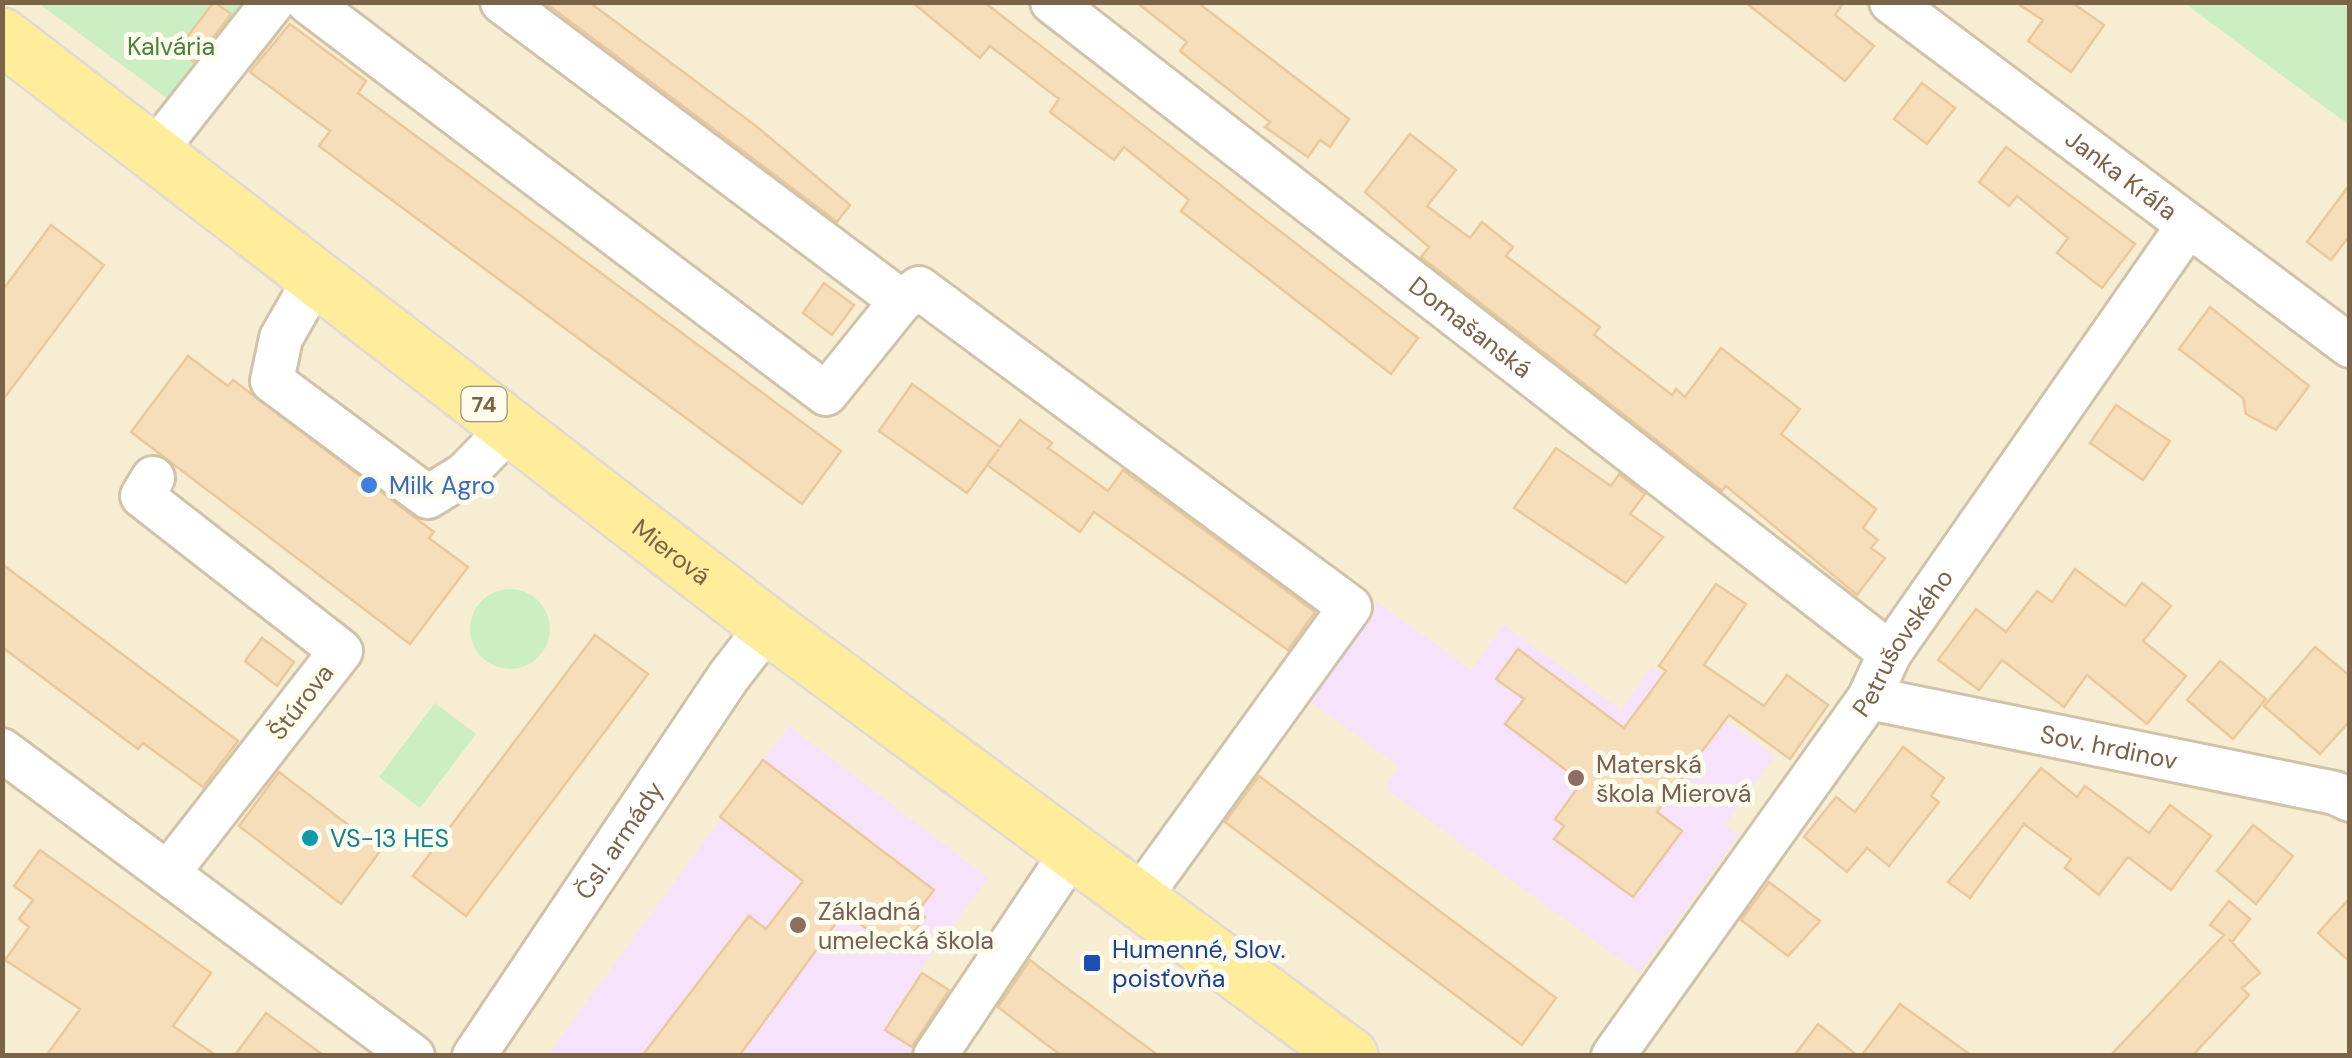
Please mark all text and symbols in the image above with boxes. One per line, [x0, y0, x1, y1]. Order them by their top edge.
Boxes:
park label: Kalvária [127, 30, 215, 63]
street label: Janka Kráľa [2059, 122, 2184, 228]
street label: Domašanská [1402, 269, 1539, 385]
road number: 74 [462, 387, 506, 421]
place label: Milk Agro [389, 469, 495, 502]
marker: Milk Agro [358, 474, 380, 496]
street label: Mierová [626, 511, 717, 592]
street label: Petrušovského [1844, 562, 1960, 723]
street label: Štúrova [261, 657, 341, 747]
street label: Sov. hrdinov [2038, 717, 2181, 777]
place label: Materská škola Mierová [1596, 748, 1751, 810]
marker: Materská škola Mierová [1565, 767, 1587, 789]
street label: Čsl. armády [567, 774, 671, 906]
place label: VS-13 HES [330, 822, 449, 855]
marker: VS-13 HES [299, 827, 321, 849]
place label: Základná umelecká škola [818, 895, 994, 957]
marker: Základná umelecká škola [787, 914, 809, 936]
place label: Humenné, Slov. poisťovňa [1112, 933, 1285, 995]
marker: Humenné, Slov. poisťovňa [1081, 952, 1103, 974]

